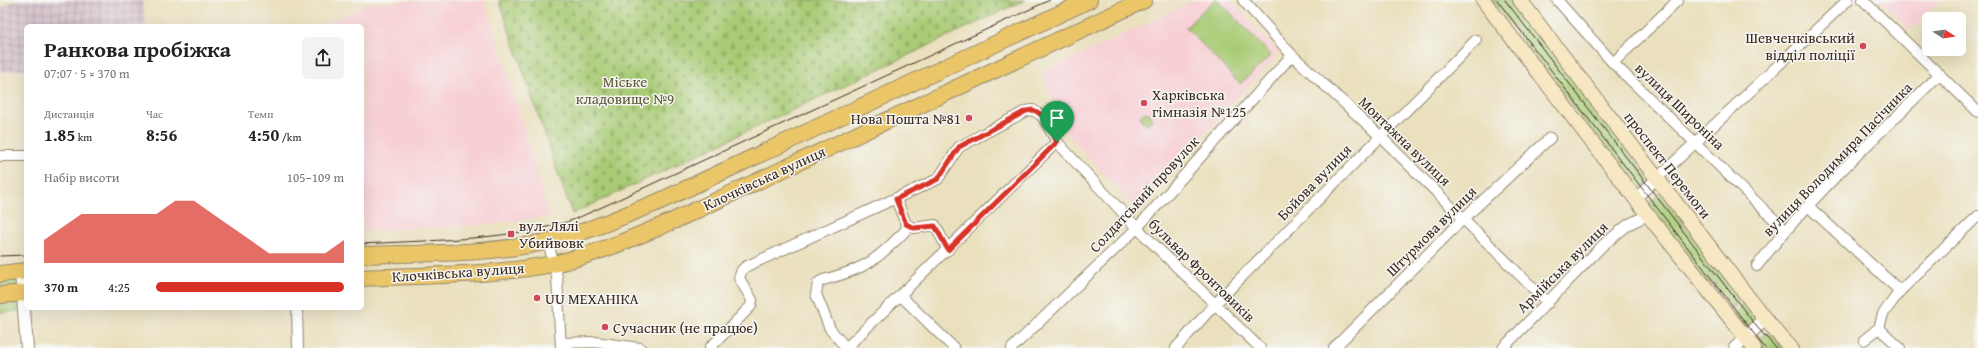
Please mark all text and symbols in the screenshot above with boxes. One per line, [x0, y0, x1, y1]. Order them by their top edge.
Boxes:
north arrow [1922, 12, 1966, 56]
map controls [1922, 12, 1966, 56]
place label: Шевченківський відділ поліції [1746, 27, 1855, 65]
text: Ранкова пробіжка [44, 33, 231, 65]
button: share [302, 37, 344, 79]
marker: Шевченківський відділ поліції [1858, 41, 1868, 51]
street label: вулиця Широніна [1630, 58, 1730, 155]
text: 07:07 · 5 × 370 m [44, 64, 130, 83]
park label: Міське кладовище №9 [576, 71, 674, 109]
street label: вулиця Володимира Пасічника [1757, 77, 1917, 241]
place label: Харківська гімназія №125 [1152, 84, 1247, 122]
street label: Монтажна вулиця [1354, 91, 1456, 191]
marker: Харківська гімназія №125 [1139, 98, 1149, 108]
pin [1040, 101, 1074, 142]
text: Дистанція [44, 106, 94, 122]
text: Час [146, 106, 163, 122]
text: Темп [248, 106, 273, 122]
icon: arrive [1046, 107, 1068, 129]
street label: проспект Перемоги [1620, 107, 1716, 223]
place label: Нова Пошта №81 [851, 108, 961, 129]
marker: Нова Пошта №81 [964, 113, 974, 123]
text: 1.85 [44, 122, 75, 147]
text: 8:56 [146, 122, 177, 147]
text: 4:50 [248, 122, 279, 147]
text: km [75, 129, 92, 145]
text: /km [279, 129, 301, 145]
street label: Солдатський провулок [1084, 131, 1204, 257]
street label: Бойова вулиця [1272, 139, 1356, 225]
street label: Клочківська вулиця [699, 140, 829, 216]
text: Набір висоти [44, 168, 120, 187]
text: 105–109 m [287, 168, 344, 187]
street label: Штурмова вулиця [1381, 181, 1481, 281]
street label: бульвар Фронтовиків [1144, 213, 1260, 327]
place label: вул. Лялі Убийвовк [519, 215, 584, 253]
street label: Армійська вулиця [1512, 216, 1613, 317]
marker: вул. Лялі Убийвовк [506, 229, 516, 239]
street label: Клочківська вулиця [391, 257, 525, 287]
text: 370 m [44, 278, 78, 297]
text: 4:25 [108, 278, 130, 297]
place label: UU МЕХАНІКА [545, 288, 639, 309]
marker: UU МЕХАНІКА [532, 293, 542, 303]
place label: Сучасник (не працює) [613, 317, 758, 338]
marker: Сучасник (не працює) [600, 322, 610, 332]

